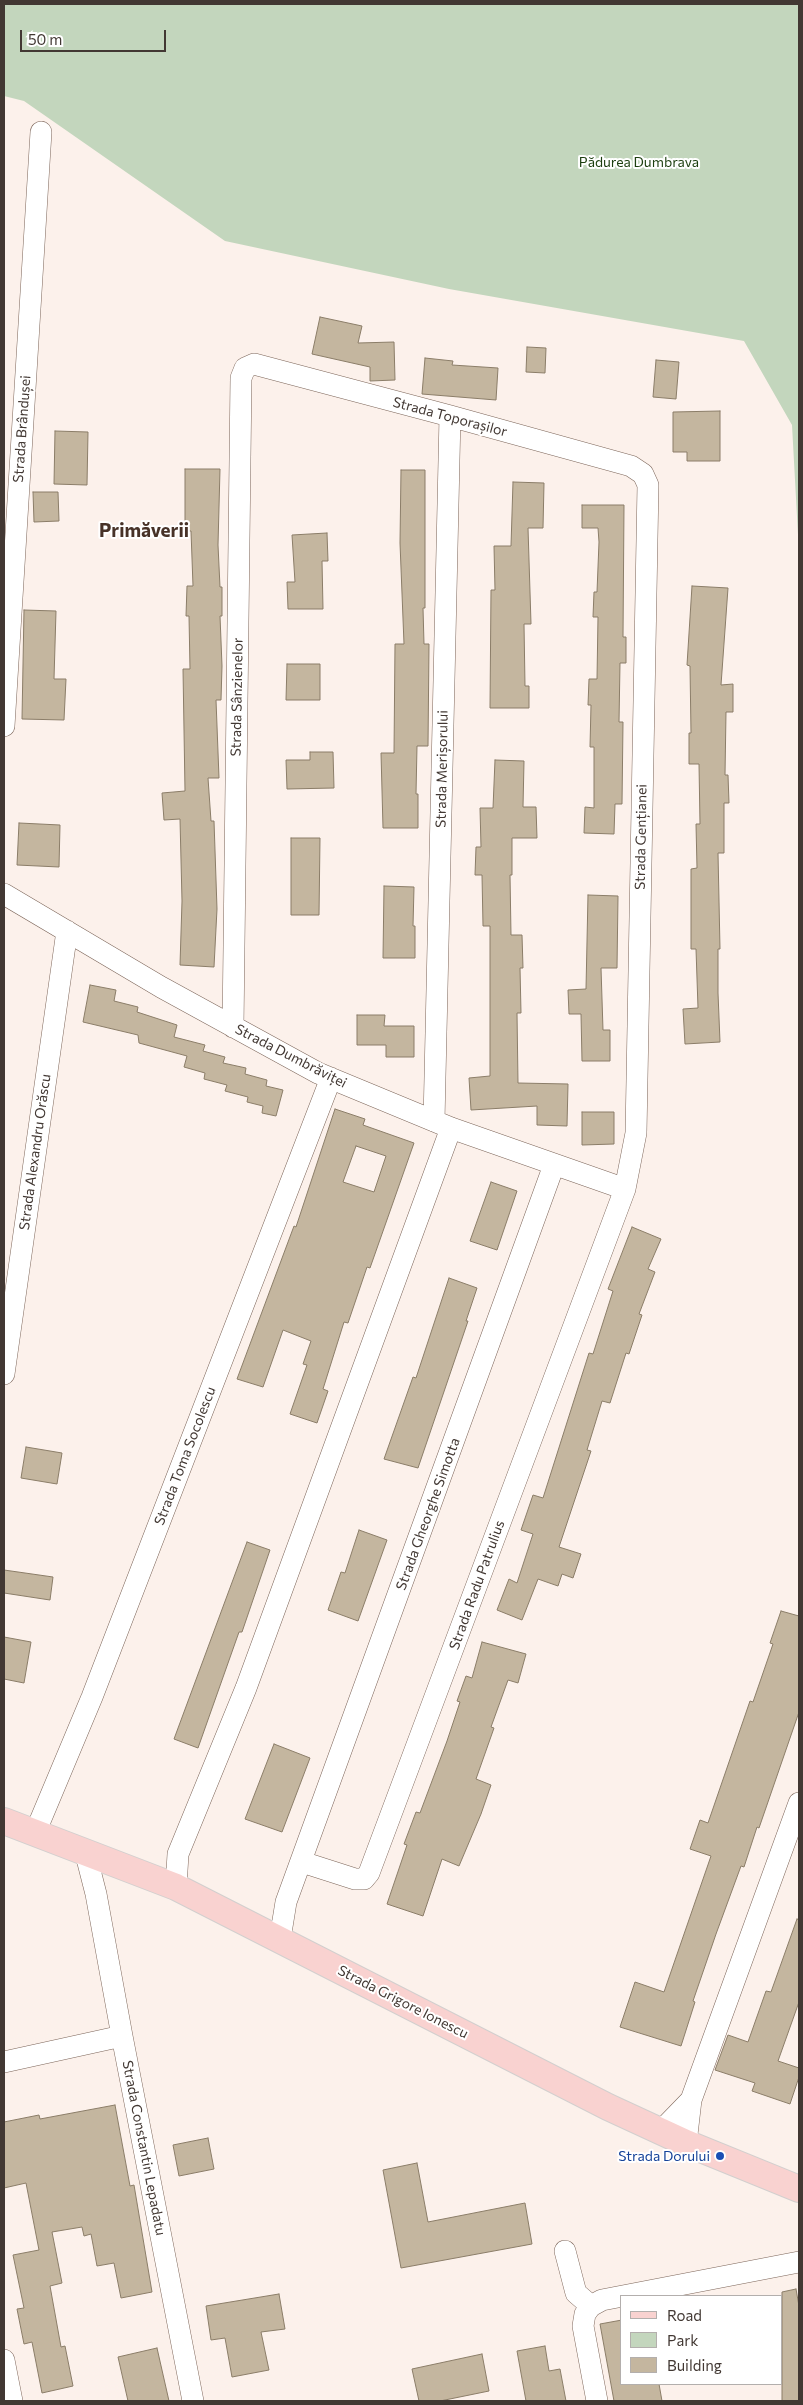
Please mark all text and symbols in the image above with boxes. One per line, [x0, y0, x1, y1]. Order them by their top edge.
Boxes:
scale bar [22, 20, 169, 52]
text: 50 m [28, 30, 62, 48]
park label: Pădurea Dumbrava [579, 154, 699, 170]
street label: Strada Brândușei [10, 375, 34, 483]
street label: Strada Toporașilor [391, 394, 509, 440]
district label: Primăverii [99, 520, 189, 542]
street label: Strada Sânzienelor [228, 637, 246, 757]
street label: Strada Merișorului [433, 710, 451, 828]
street label: Strada Gențianei [632, 784, 650, 890]
street label: Strada Dumbrăviței [232, 1021, 350, 1091]
street label: Strada Alexandru Orăscu [16, 1073, 54, 1231]
street label: Strada Toma Socolescu [151, 1384, 219, 1528]
street label: Strada Gheorghe Simotta [393, 1435, 463, 1593]
street label: Strada Radu Patrulius [446, 1518, 508, 1652]
street label: Strada Grigore Ionescu [335, 1962, 471, 2042]
street label: Strada Constantin Lepadatu [119, 2059, 169, 2237]
place label: Strada Dorului [618, 2148, 710, 2164]
marker: Strada Dorului [714, 2150, 726, 2162]
legend [620, 2295, 783, 2385]
text: Road [667, 2306, 702, 2324]
text: Park [667, 2331, 698, 2349]
text: Building [667, 2356, 722, 2374]

